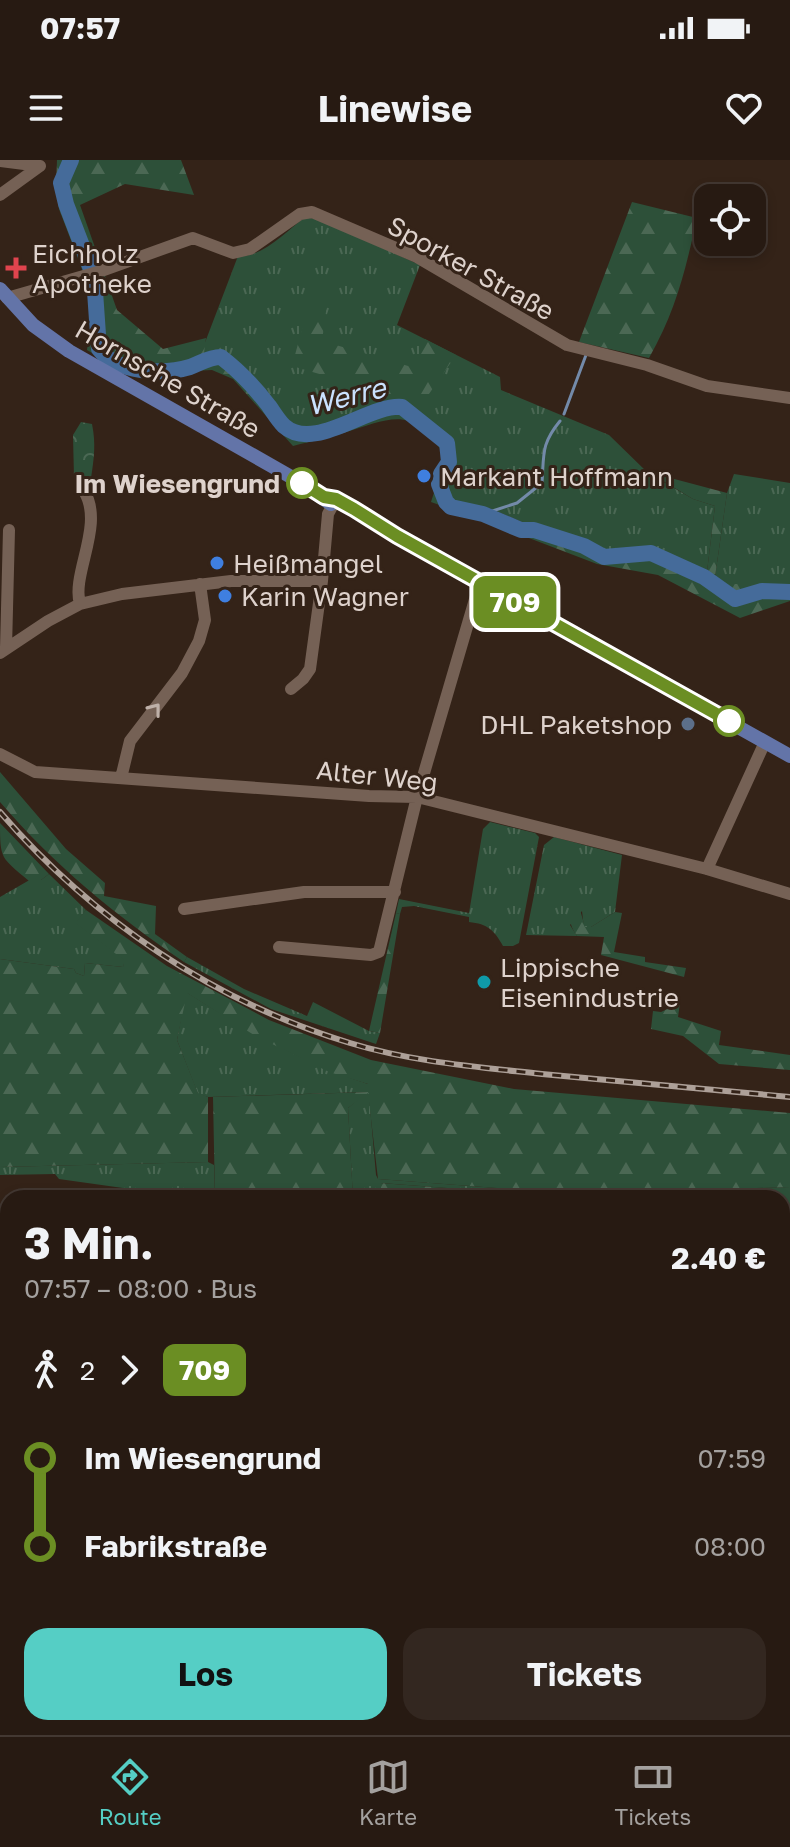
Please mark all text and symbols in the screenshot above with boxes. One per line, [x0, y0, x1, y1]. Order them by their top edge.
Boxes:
text: 07:57 [40, 10, 120, 46]
icon: menu [24, 86, 68, 130]
icon: heart [722, 86, 766, 130]
text: Linewise [318, 87, 472, 130]
map controls [694, 184, 766, 256]
button: locate [694, 184, 766, 256]
street label: Sporker Straße [382, 209, 560, 327]
place label: Eichholz Apotheke [32, 238, 152, 299]
marker: Eichholz Apotheke [7, 259, 25, 277]
street label: Hornsche Straße [70, 314, 266, 444]
water label: Werre [303, 370, 390, 422]
place label: Markant Hoffmann [440, 461, 673, 492]
marker: Markant Hoffmann [415, 467, 433, 485]
place label: Im Wiesengrund [74, 468, 280, 499]
marker: Im Wiesengrund [287, 468, 317, 498]
place label: Heißmangel [233, 548, 383, 579]
marker: Heißmangel [208, 554, 226, 572]
line badge: 709 [469, 576, 561, 628]
place label: Karin Wagner [241, 581, 409, 612]
text: 709 [489, 585, 541, 618]
marker: Karin Wagner [216, 587, 234, 605]
one-way arrow [145, 704, 160, 719]
unlabelled marker [714, 706, 744, 736]
place label: DHL Paketshop [480, 709, 672, 740]
marker: DHL Paketshop [679, 715, 697, 733]
street label: Alter Weg [315, 754, 439, 798]
place label: Lippische Eisenindustrie [500, 952, 679, 1013]
marker: Lippische Eisenindustrie [475, 973, 493, 991]
text: 3 Min. [24, 1216, 154, 1269]
text: 2.40 € [671, 1240, 766, 1276]
text: 07:57 – 08:00 · Bus [24, 1273, 257, 1304]
icon: walk [24, 1348, 68, 1392]
icon: forward [107, 1348, 151, 1392]
text: 709 [179, 1353, 230, 1386]
text: 2 [80, 1355, 95, 1386]
text: Im Wiesengrund [84, 1440, 321, 1476]
text: 07:59 [697, 1443, 766, 1474]
text: Fabrikstraße [84, 1528, 267, 1564]
text: 08:00 [694, 1531, 766, 1562]
button: Los [24, 1628, 387, 1720]
button: Tickets [403, 1628, 766, 1720]
tab: Route [99, 1755, 162, 1830]
tab: Karte [359, 1755, 417, 1830]
tab: Tickets [615, 1755, 691, 1830]

